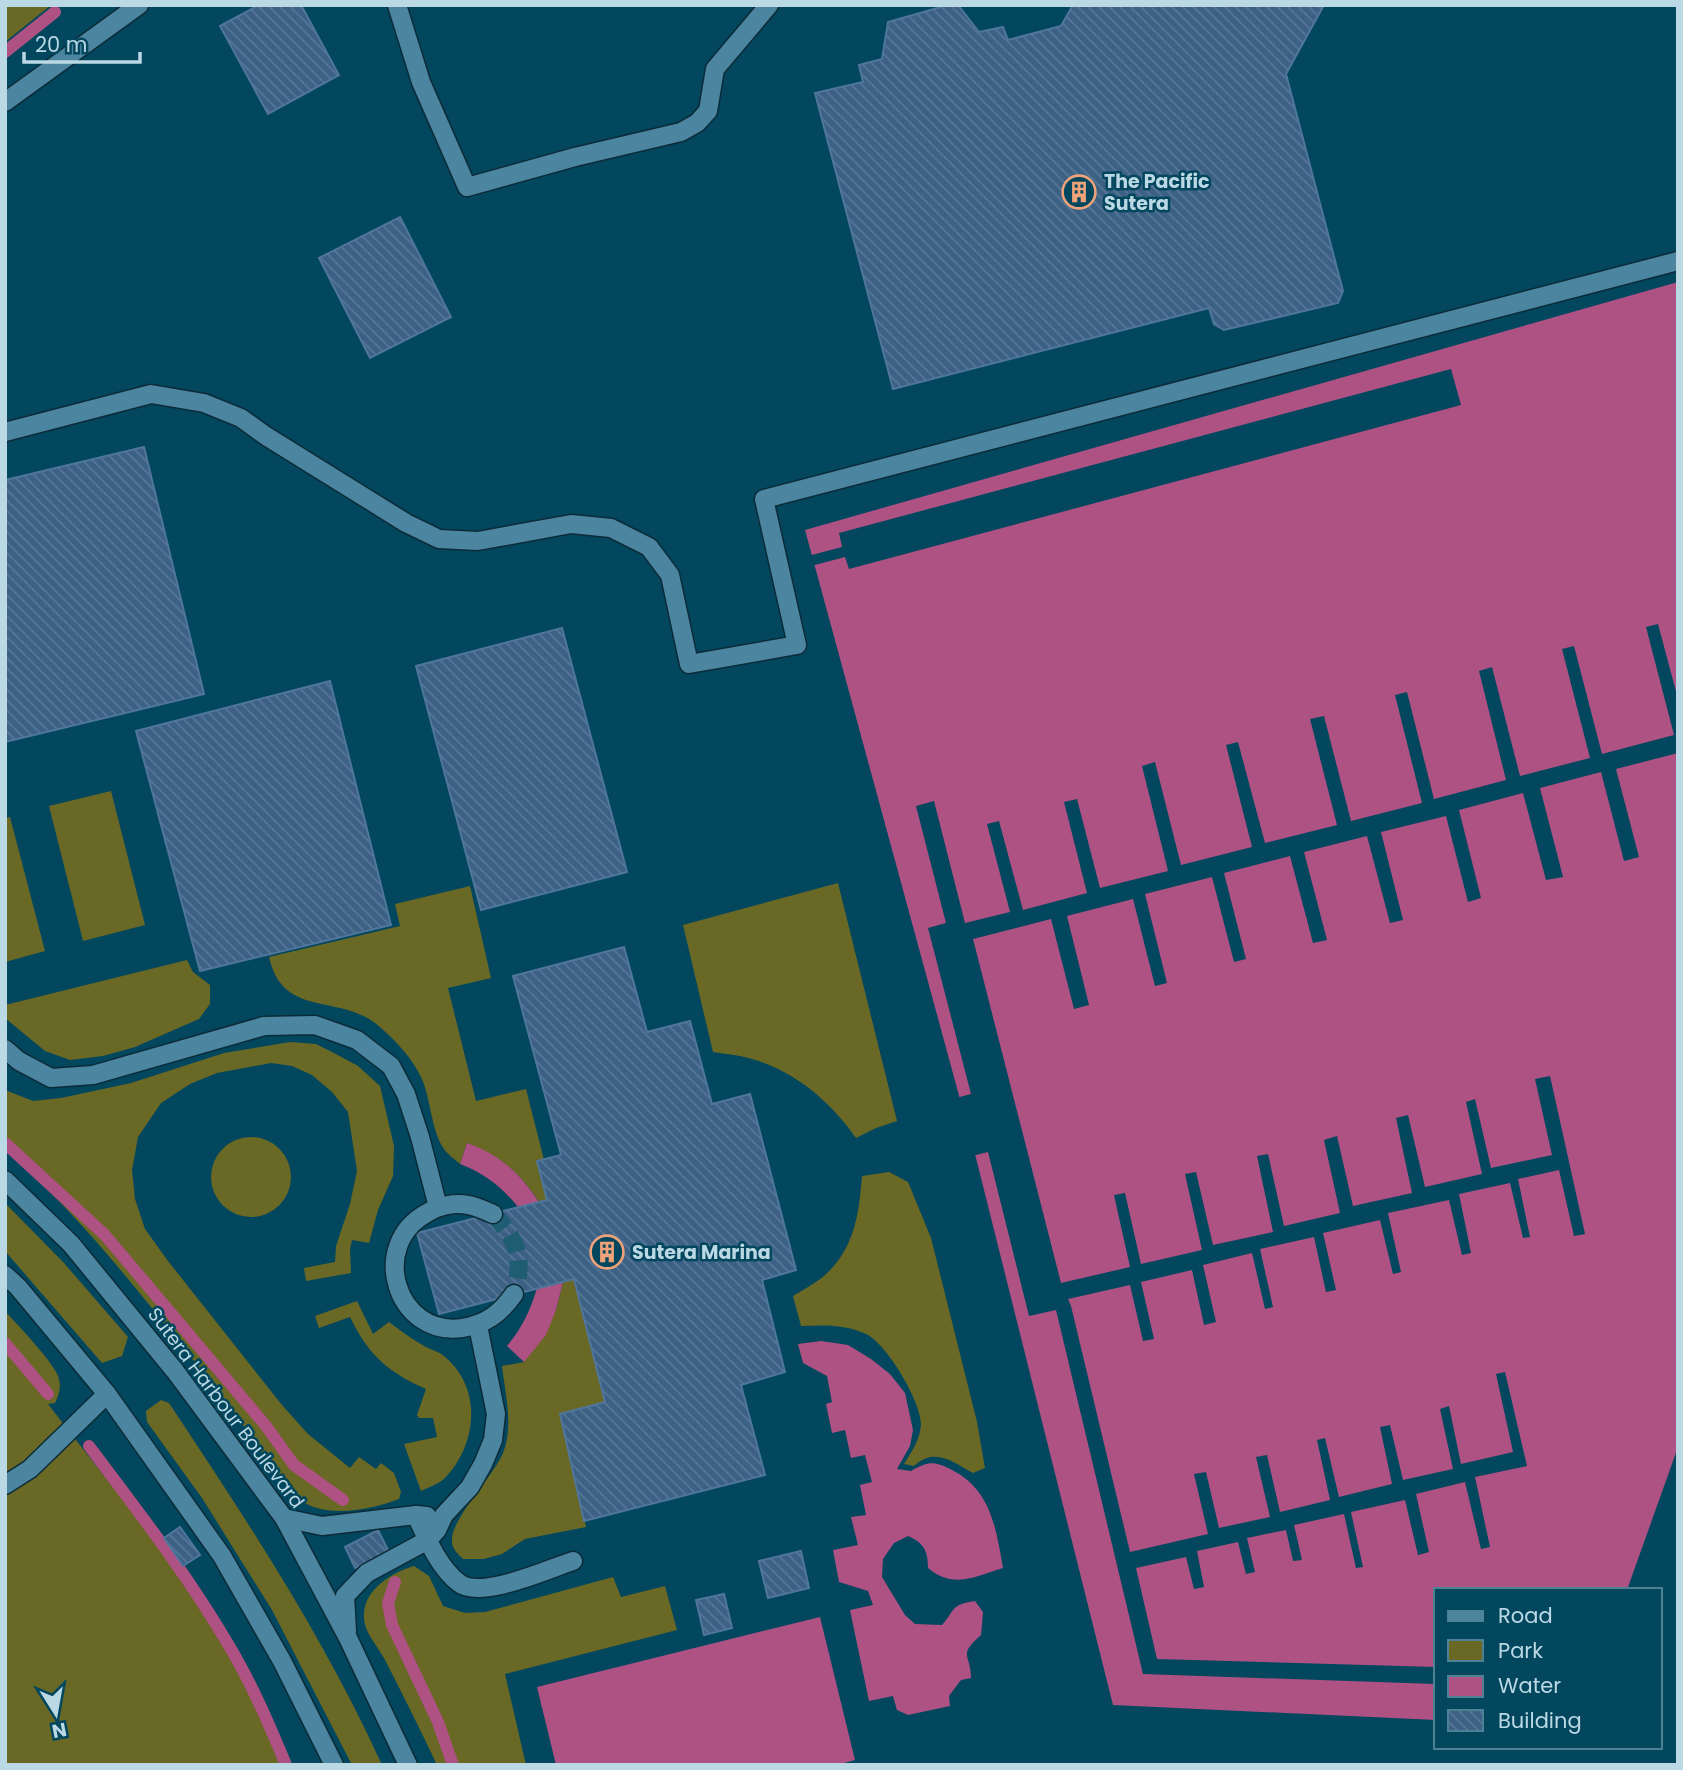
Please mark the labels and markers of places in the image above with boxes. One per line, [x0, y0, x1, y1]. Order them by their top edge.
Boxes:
place label: The Pacific Sutera [1104, 168, 1210, 217]
building icon: The Pacific Sutera [1060, 173, 1098, 211]
building icon: Sutera Marina [588, 1233, 626, 1271]
place label: Sutera Marina [632, 1239, 771, 1266]

